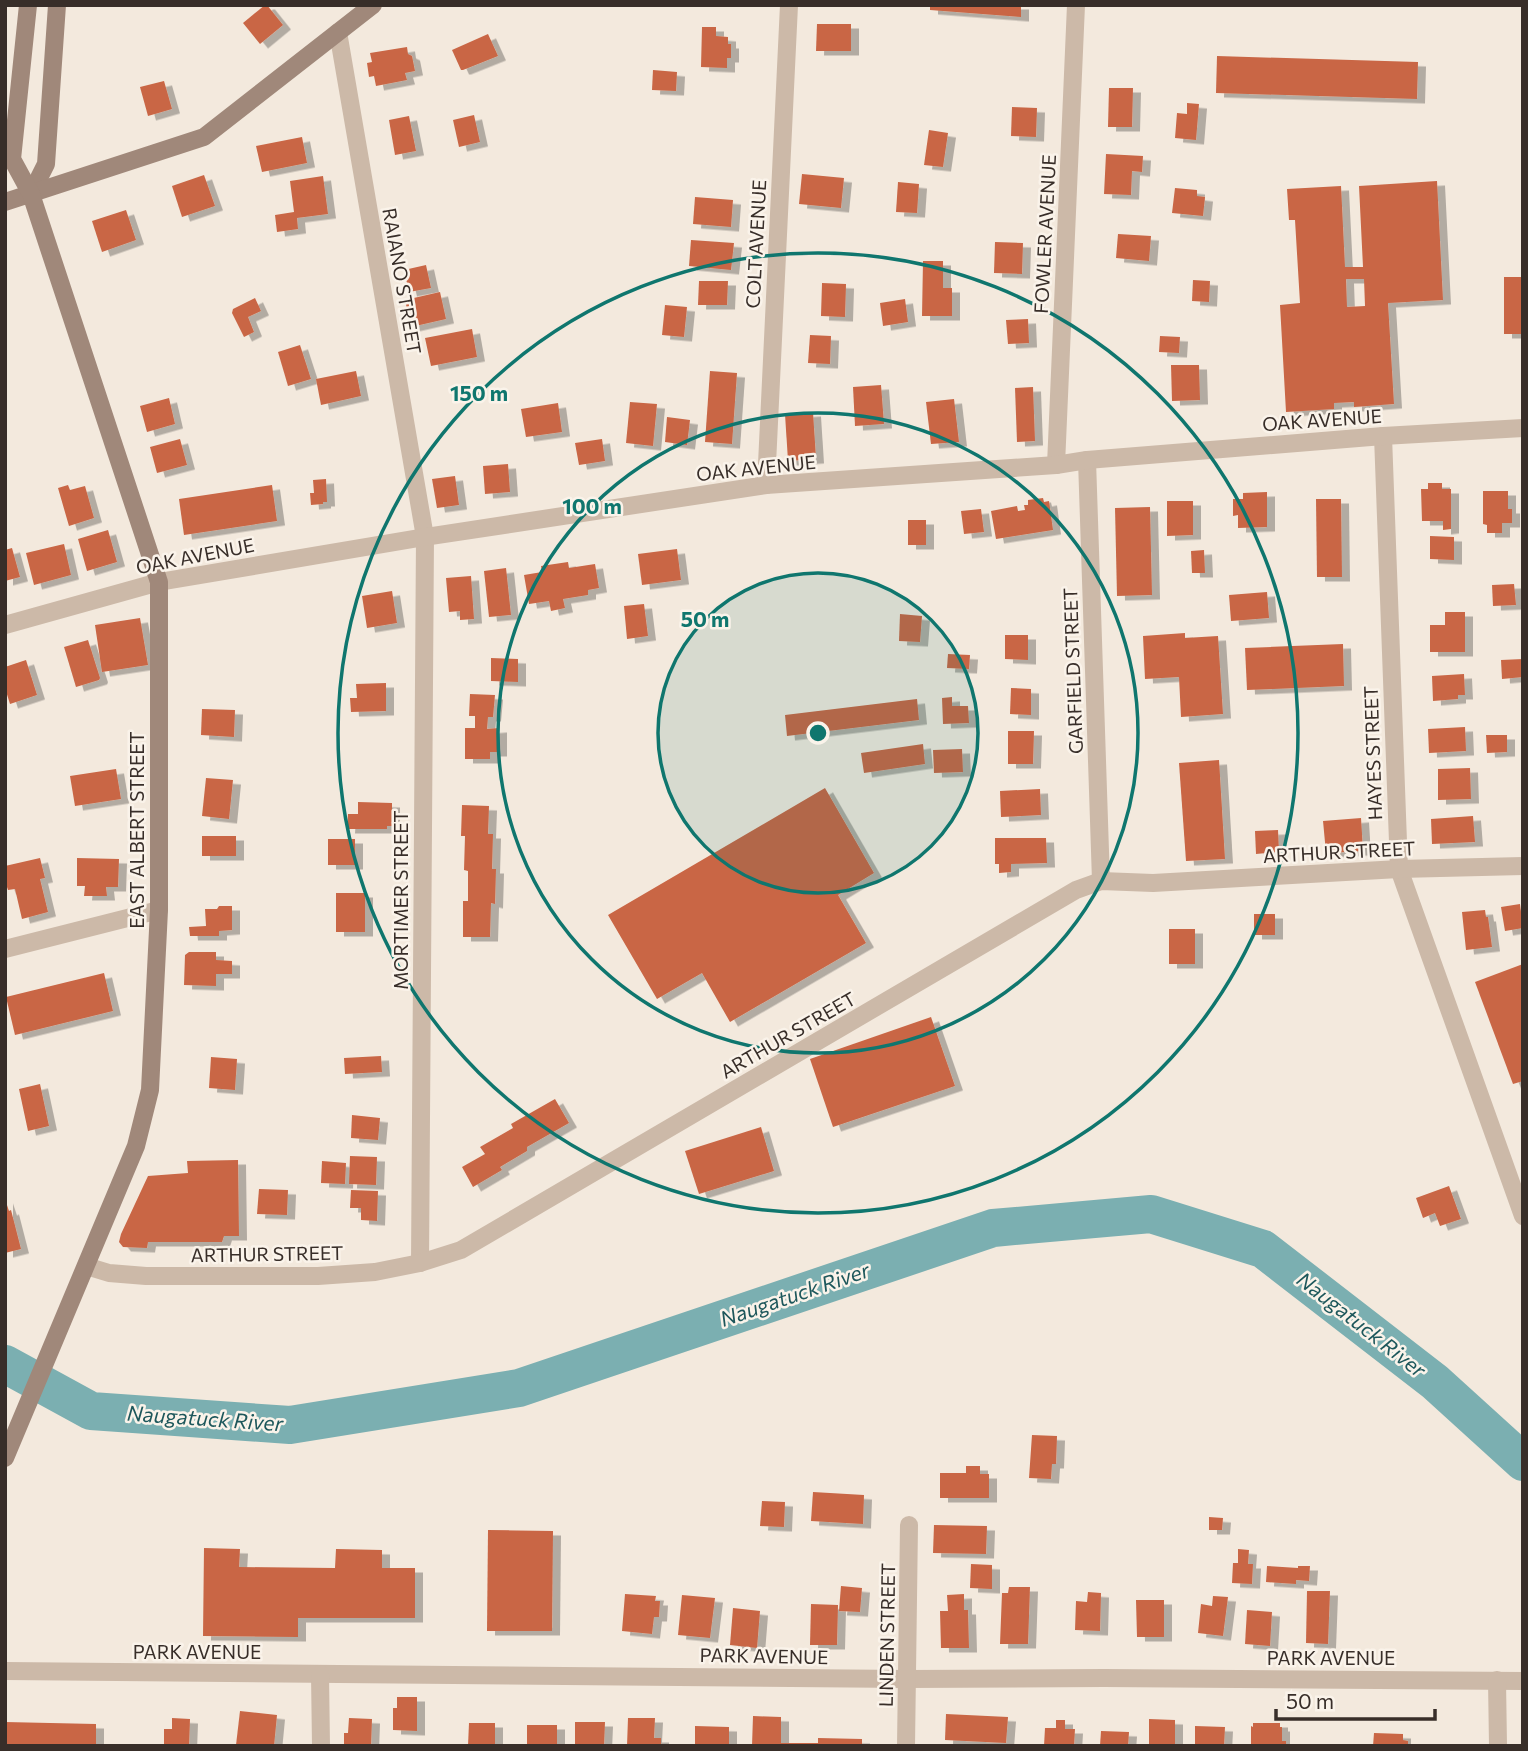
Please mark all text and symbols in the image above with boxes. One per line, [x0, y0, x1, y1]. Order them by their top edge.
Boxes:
street label: FOWLER AVENUE [1029, 154, 1060, 314]
street label: COLT AVENUE [741, 179, 770, 309]
street label: RAIANO STREET [378, 206, 427, 356]
text: 150 m [450, 380, 508, 405]
street label: OAK AVENUE [1261, 404, 1383, 435]
street label: OAK AVENUE [695, 450, 817, 485]
text: 100 m [562, 493, 622, 518]
street label: OAK AVENUE [134, 533, 256, 578]
street label: GARFIELD STREET [1058, 588, 1087, 755]
text: 50 m [681, 606, 729, 631]
street label: HAYES STREET [1359, 685, 1386, 821]
centre of rings [806, 721, 830, 745]
street label: EAST ALBERT STREET [125, 731, 148, 929]
street label: MORTIMER STREET [389, 810, 412, 990]
street label: ARTHUR STREET [1262, 836, 1416, 867]
street label: ARTHUR STREET [716, 986, 860, 1083]
street label: ARTHUR STREET [190, 1241, 344, 1266]
water label: Naugatuck River [717, 1256, 873, 1331]
water label: Naugatuck River [1293, 1266, 1432, 1382]
water label: Naugatuck River [126, 1400, 285, 1435]
street label: LINDEN STREET [874, 1563, 899, 1707]
street label: PARK AVENUE [133, 1640, 261, 1663]
street label: PARK AVENUE [699, 1643, 829, 1668]
street label: PARK AVENUE [1267, 1646, 1395, 1669]
scale bar [1276, 1678, 1435, 1722]
text: 50 m [1286, 1688, 1334, 1713]

